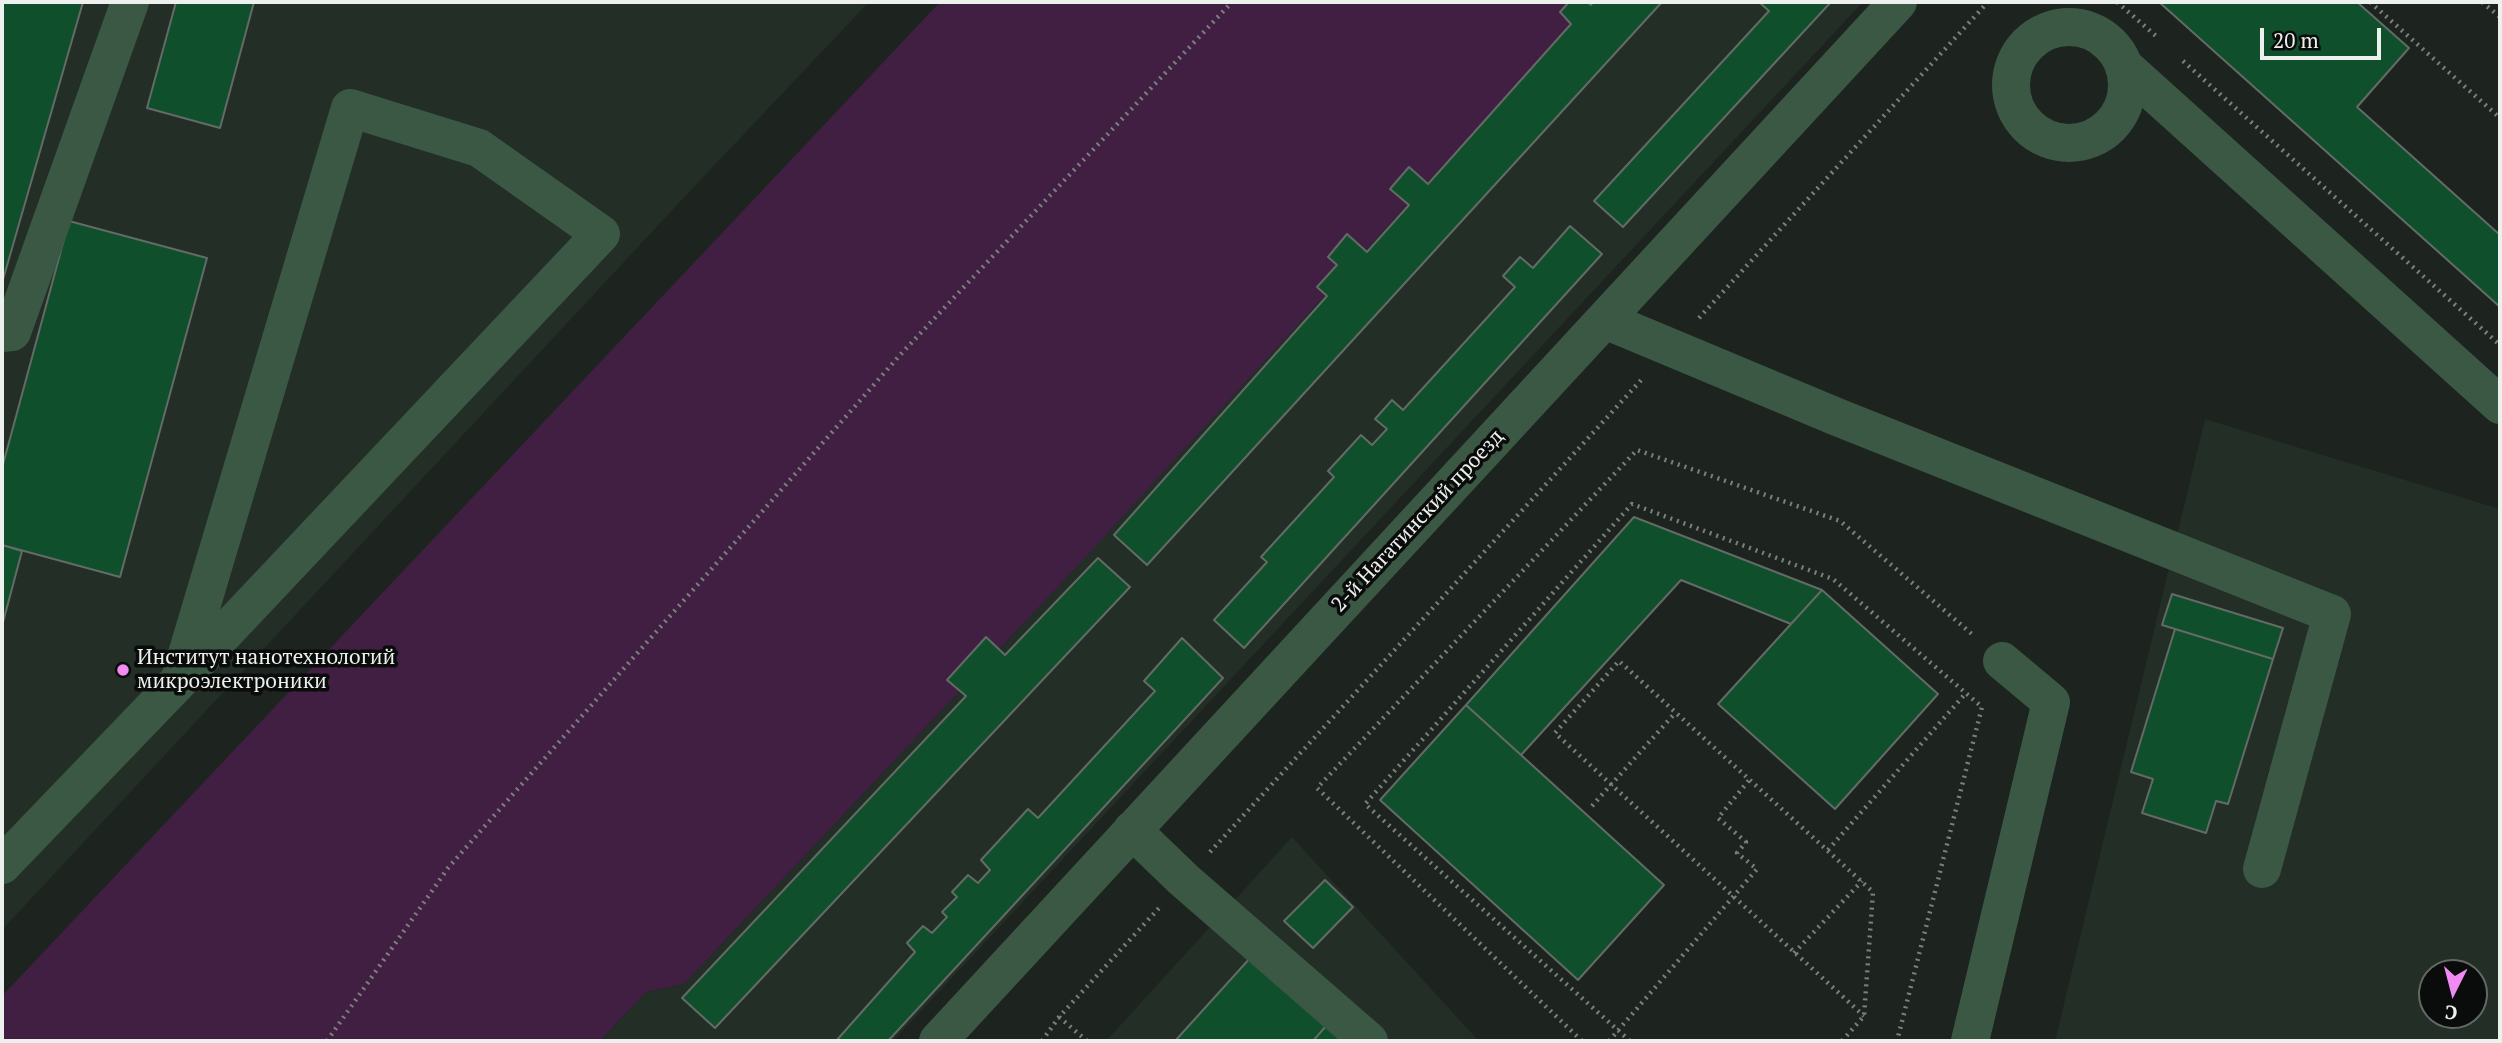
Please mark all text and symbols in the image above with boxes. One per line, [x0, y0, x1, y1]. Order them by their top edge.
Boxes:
scale bar [2264, 14, 2385, 58]
text: 20 m [2273, 26, 2319, 54]
street label: 2-й Нагатинский проезд [1327, 424, 1509, 618]
place label: Институт нанотехнологий микроэлектроники [137, 645, 395, 695]
marker: Институт нанотехнологий микроэлектроники [115, 662, 131, 678]
north arrow [2418, 959, 2488, 1029]
text: С [2444, 1000, 2458, 1026]

